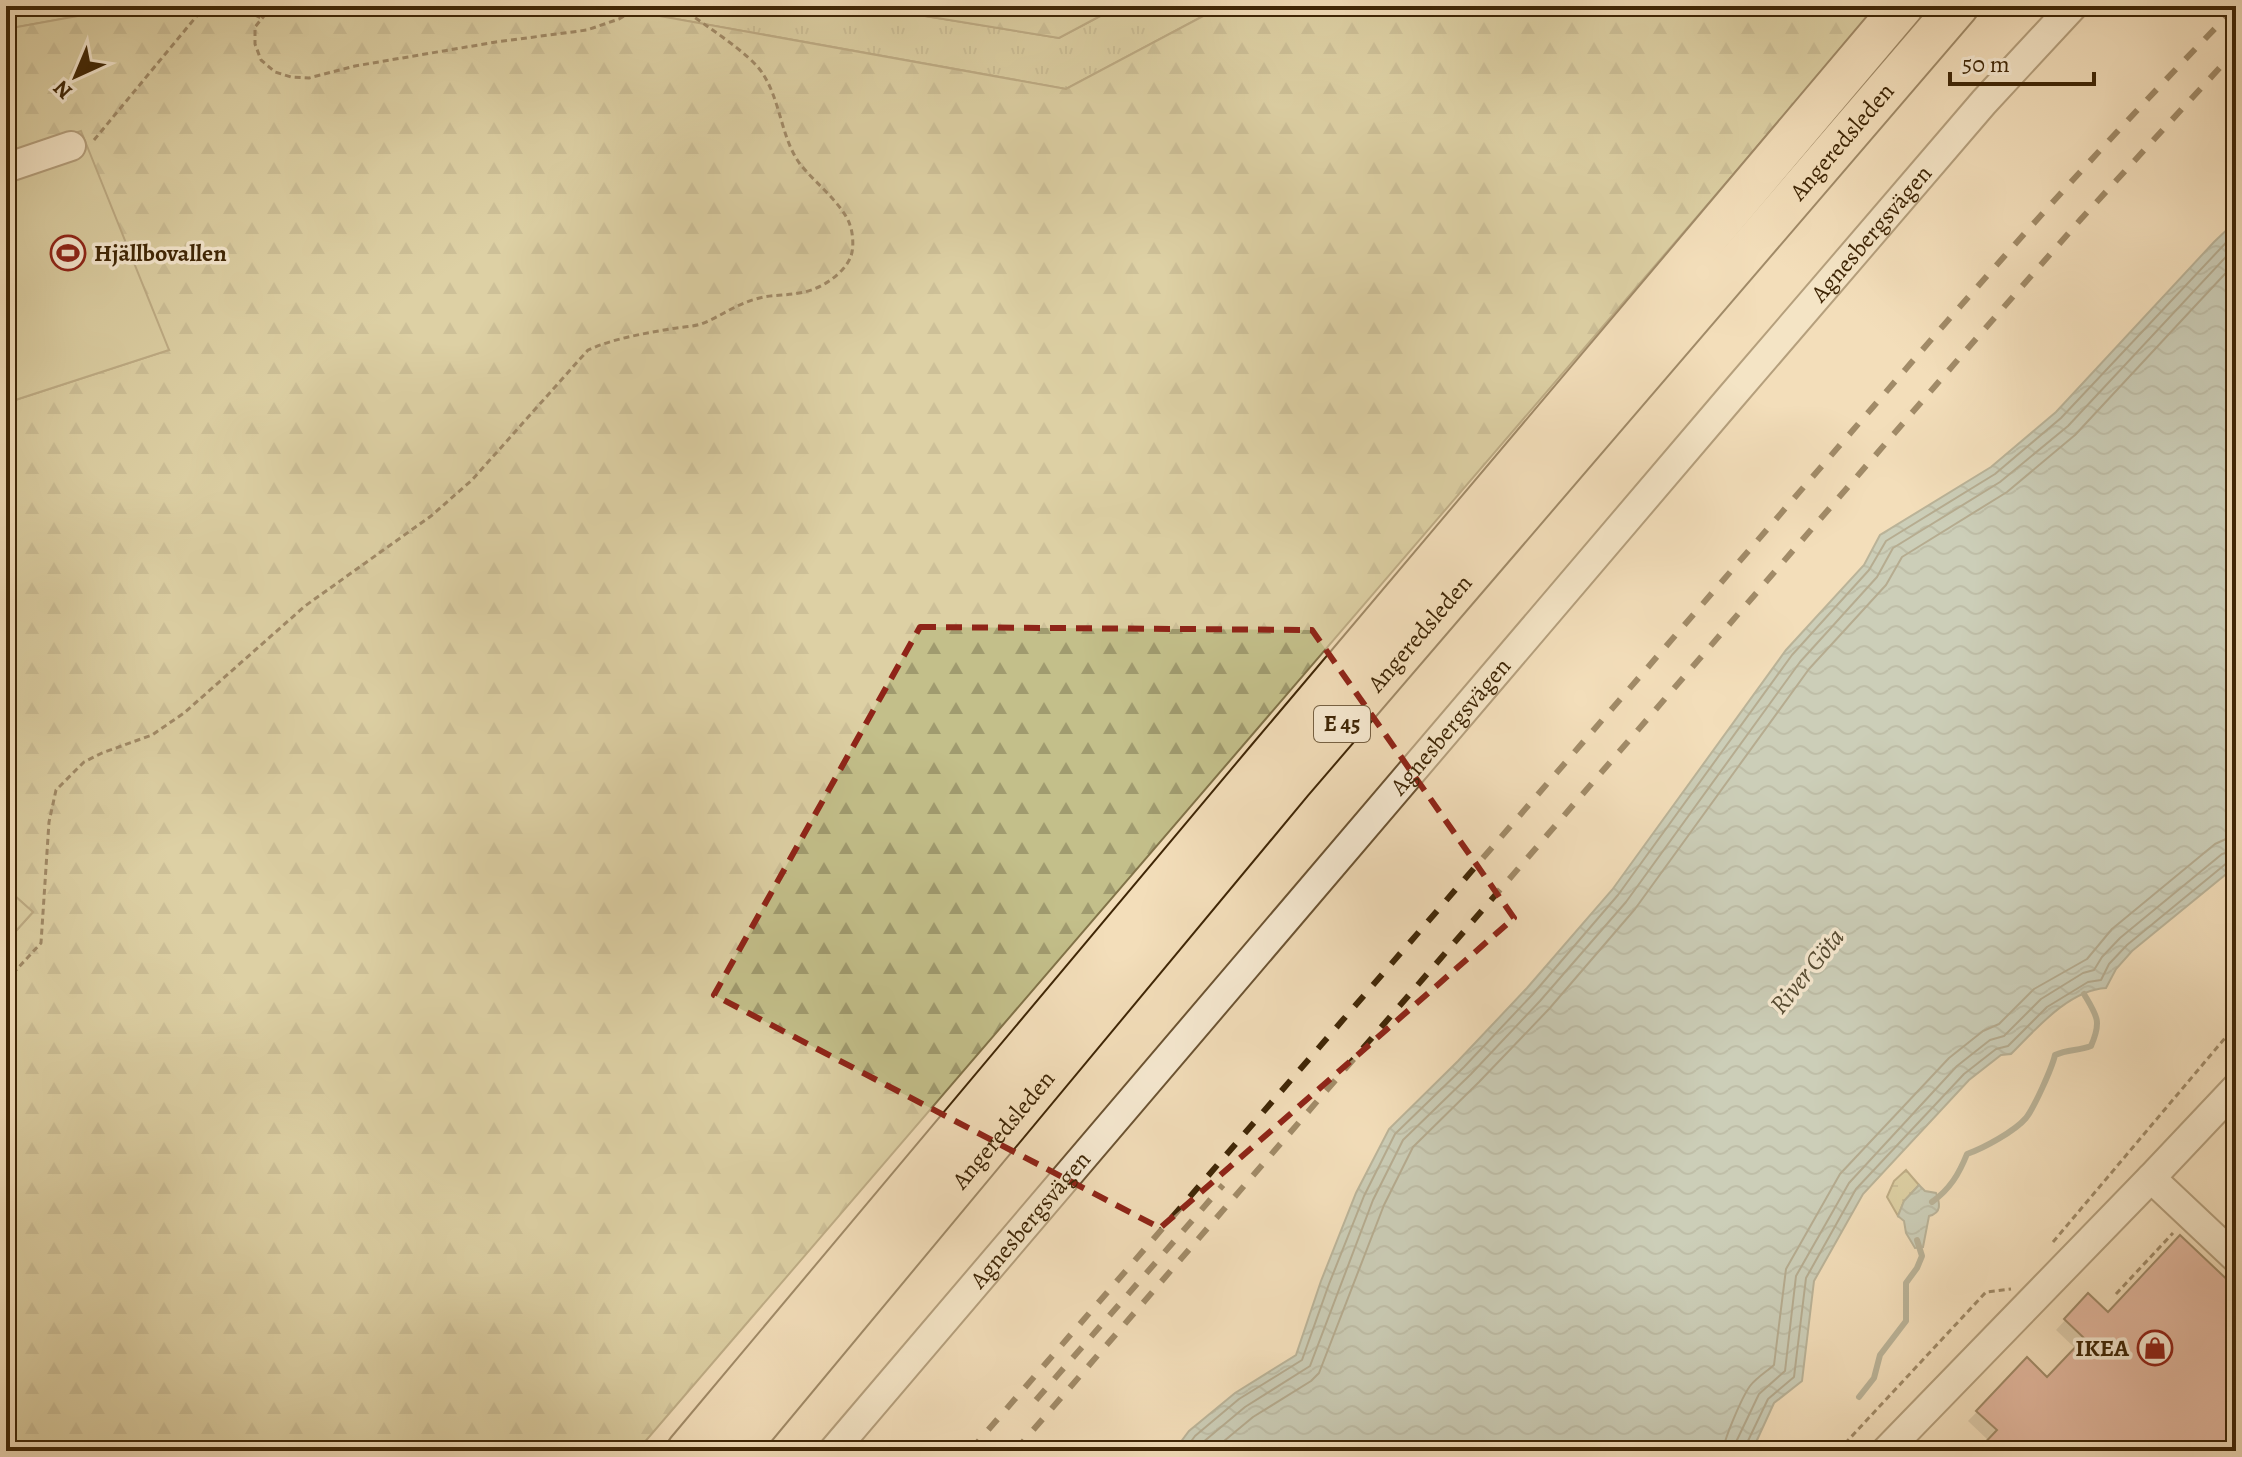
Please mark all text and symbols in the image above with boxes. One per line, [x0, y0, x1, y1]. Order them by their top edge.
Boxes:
north arrow [36, 36, 116, 116]
scale bar [1950, 36, 2094, 86]
text: 50 m [1962, 48, 2010, 80]
text: N [47, 73, 79, 106]
street label: Angeredsleden [1782, 76, 1901, 208]
street label: Agnesbergsvägen [1803, 158, 1939, 310]
sports icon: Hjällbovallen [49, 234, 87, 272]
place label: Hjällbovallen [94, 237, 227, 269]
street label: Angeredsleden [1360, 568, 1479, 699]
street label: Agnesbergsvägen [1382, 651, 1518, 802]
road number: E 45 [1314, 706, 1370, 742]
water label: River Göta [1762, 921, 1852, 1021]
street label: Angeredsleden [944, 1063, 1062, 1196]
street label: Agnesbergsvägen [962, 1144, 1098, 1296]
shop icon: IKEA [2136, 1329, 2174, 1367]
place label: IKEA [2075, 1332, 2130, 1364]

